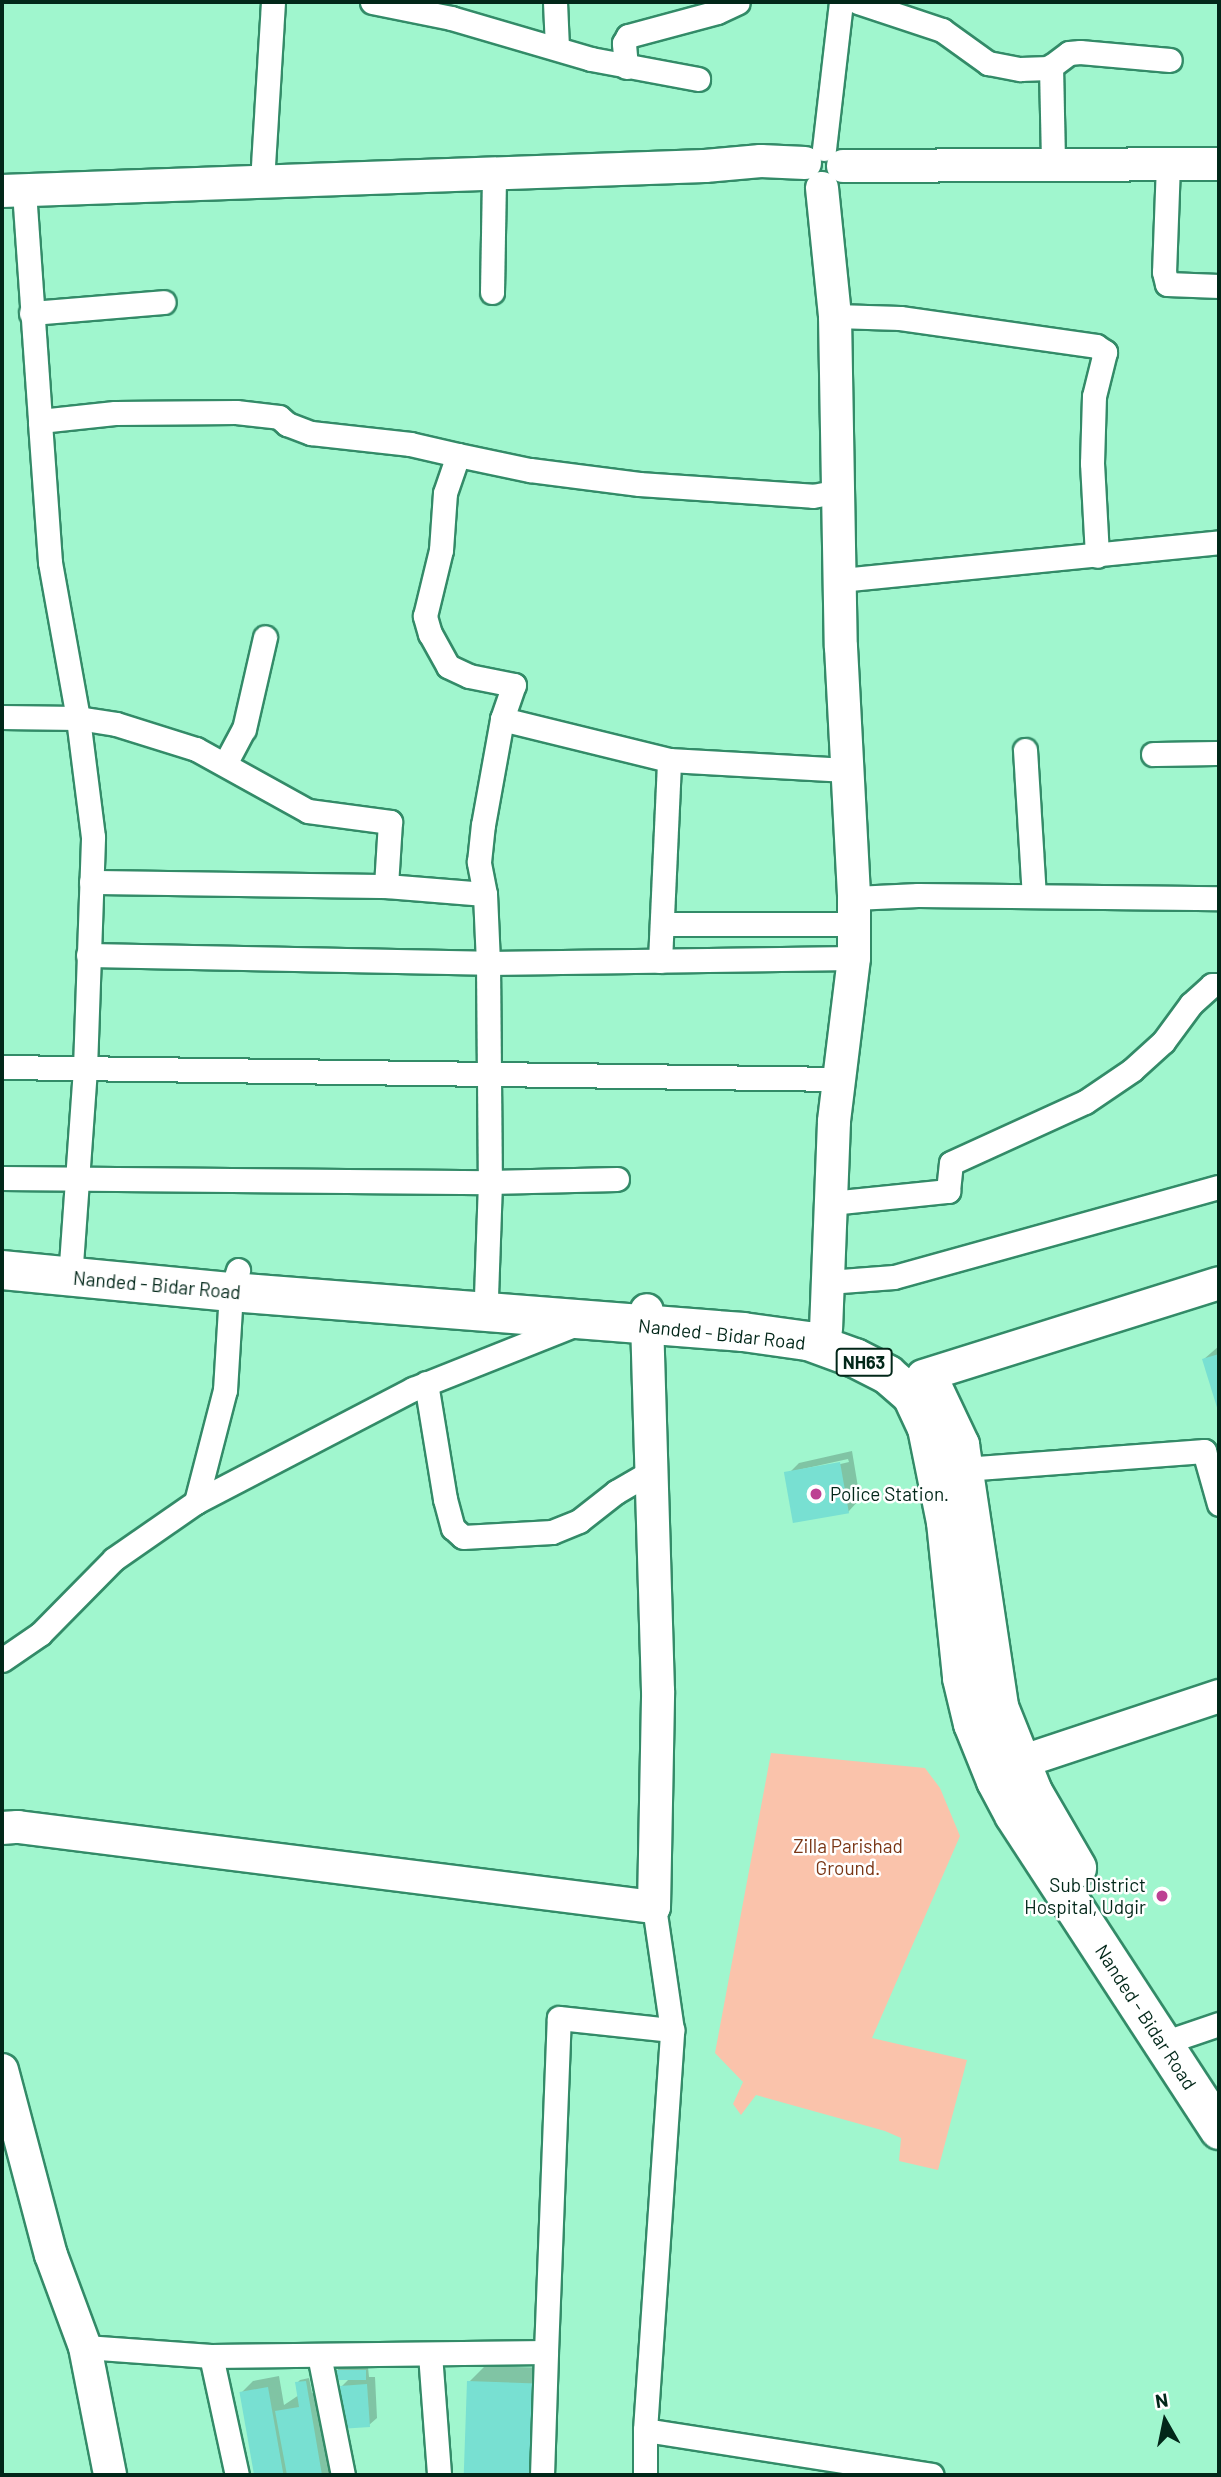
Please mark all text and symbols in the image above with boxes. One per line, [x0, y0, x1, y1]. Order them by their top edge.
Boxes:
street label: Nanded - Bidar Road [72, 1266, 242, 1304]
street label: Nanded - Bidar Road [637, 1314, 807, 1354]
road number: NH63 [834, 1348, 894, 1377]
place label: Police Station. [830, 1483, 949, 1505]
marker: Police Station. [808, 1486, 824, 1502]
park label: Zilla Parishad Ground. [793, 1835, 903, 1879]
place label: Sub District Hospital, Udgir [1024, 1874, 1146, 1918]
marker: Sub District Hospital, Udgir [1152, 1886, 1172, 1906]
street label: Nanded - Bidar Road [1091, 1940, 1201, 2094]
north arrow [1130, 2386, 1200, 2456]
text: N [1154, 2387, 1170, 2412]

